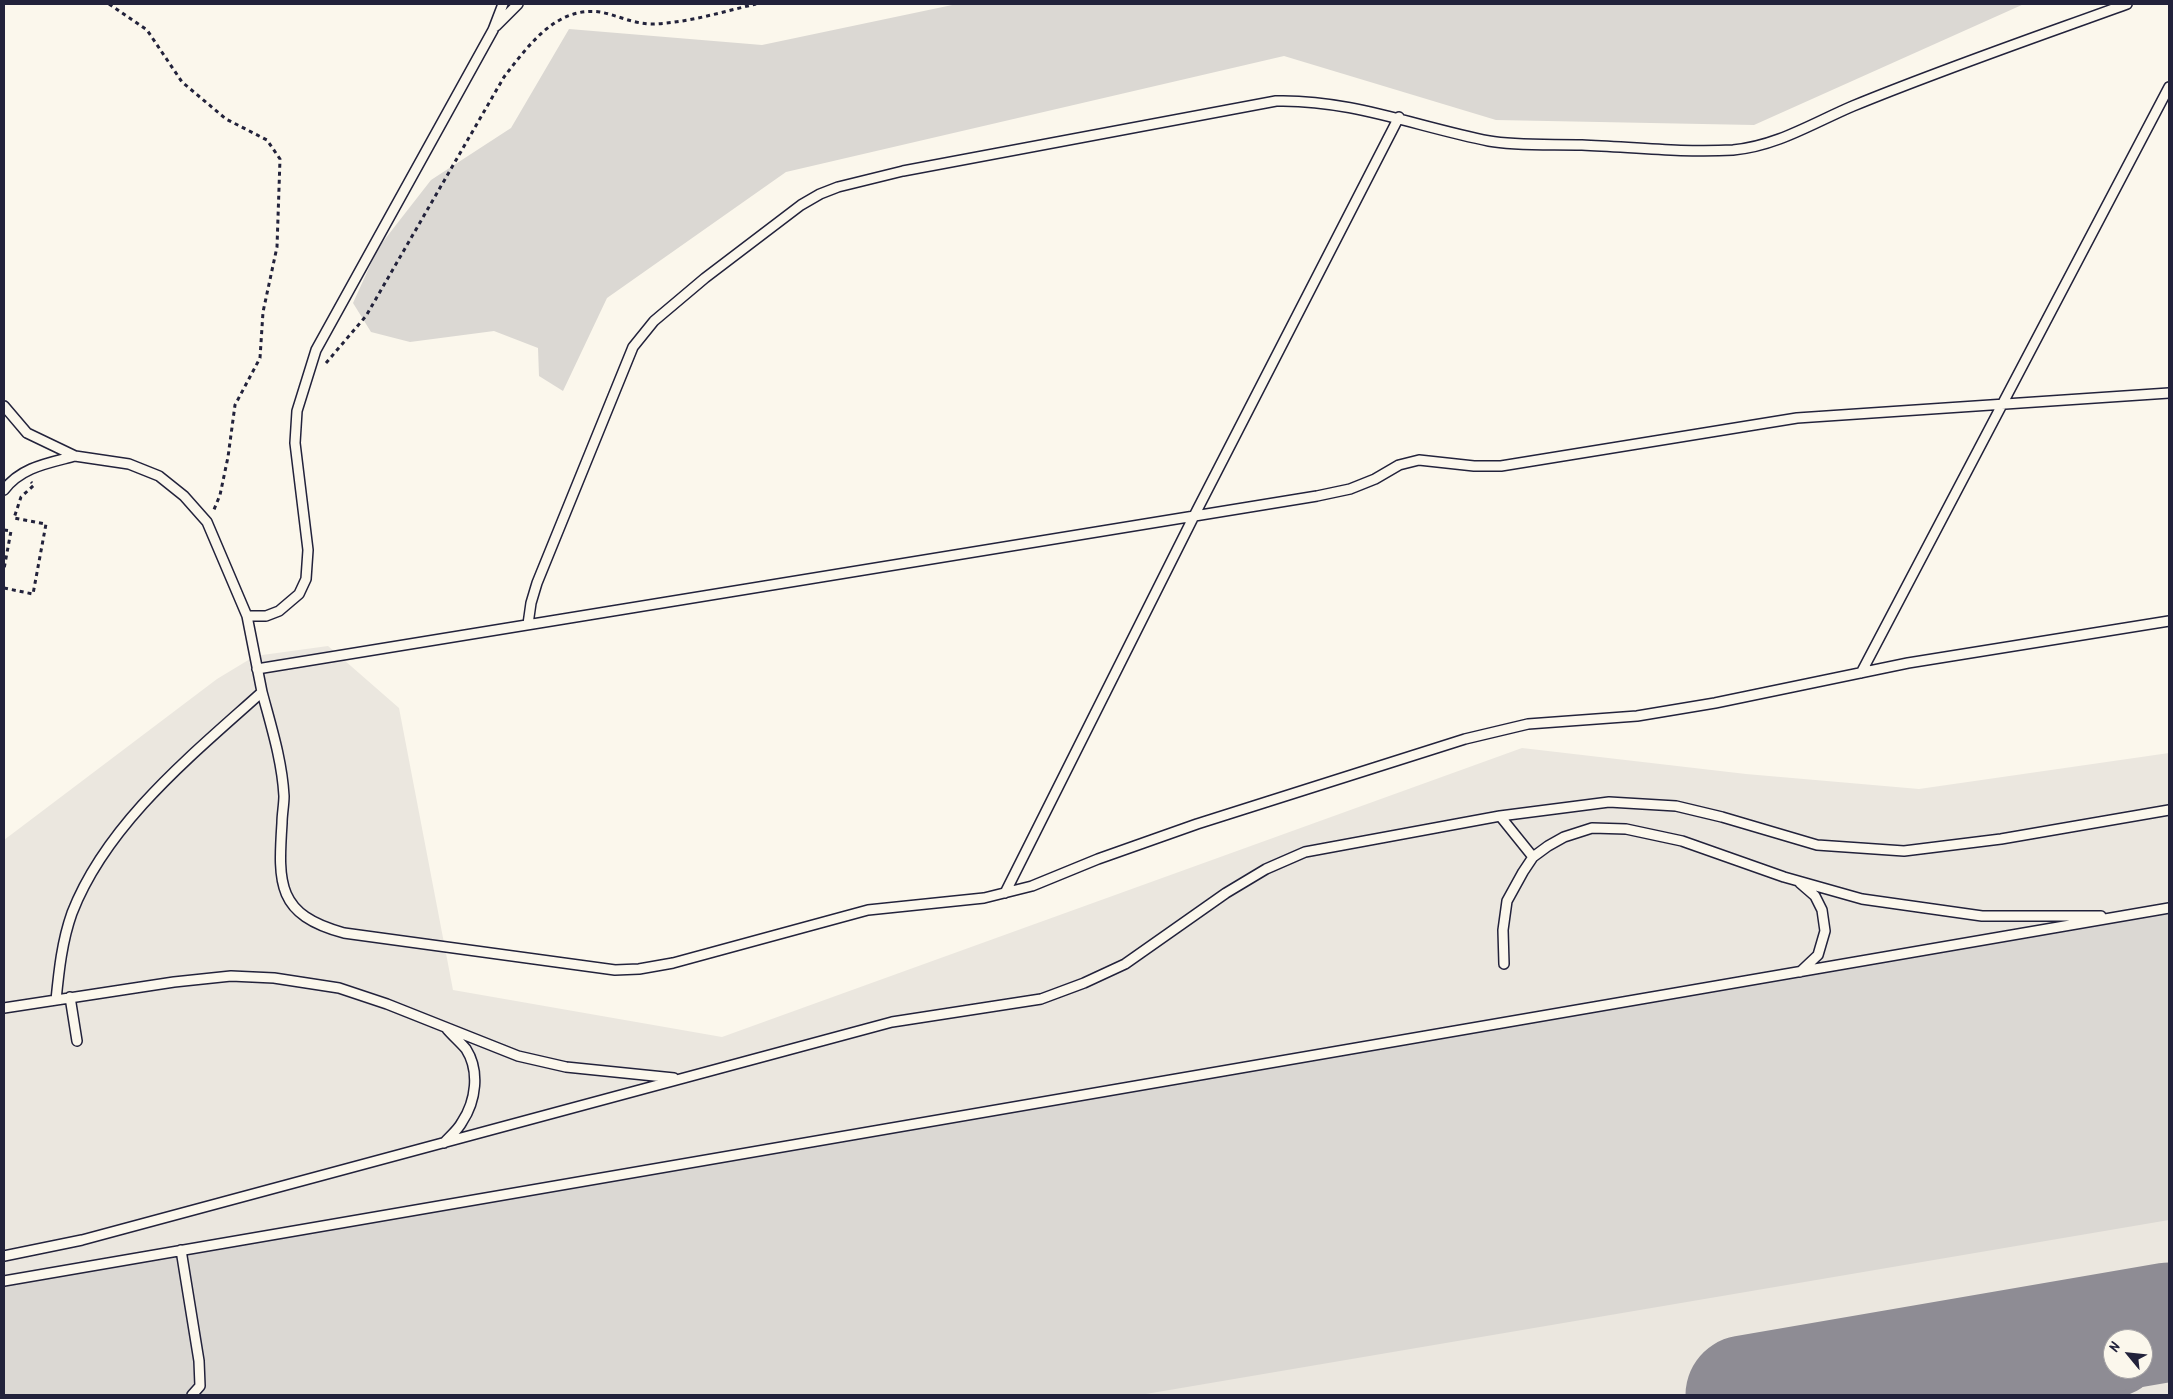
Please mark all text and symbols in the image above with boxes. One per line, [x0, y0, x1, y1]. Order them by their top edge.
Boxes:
north arrow [2103, 1329, 2153, 1379]
text: N [2104, 1338, 2127, 1356]

